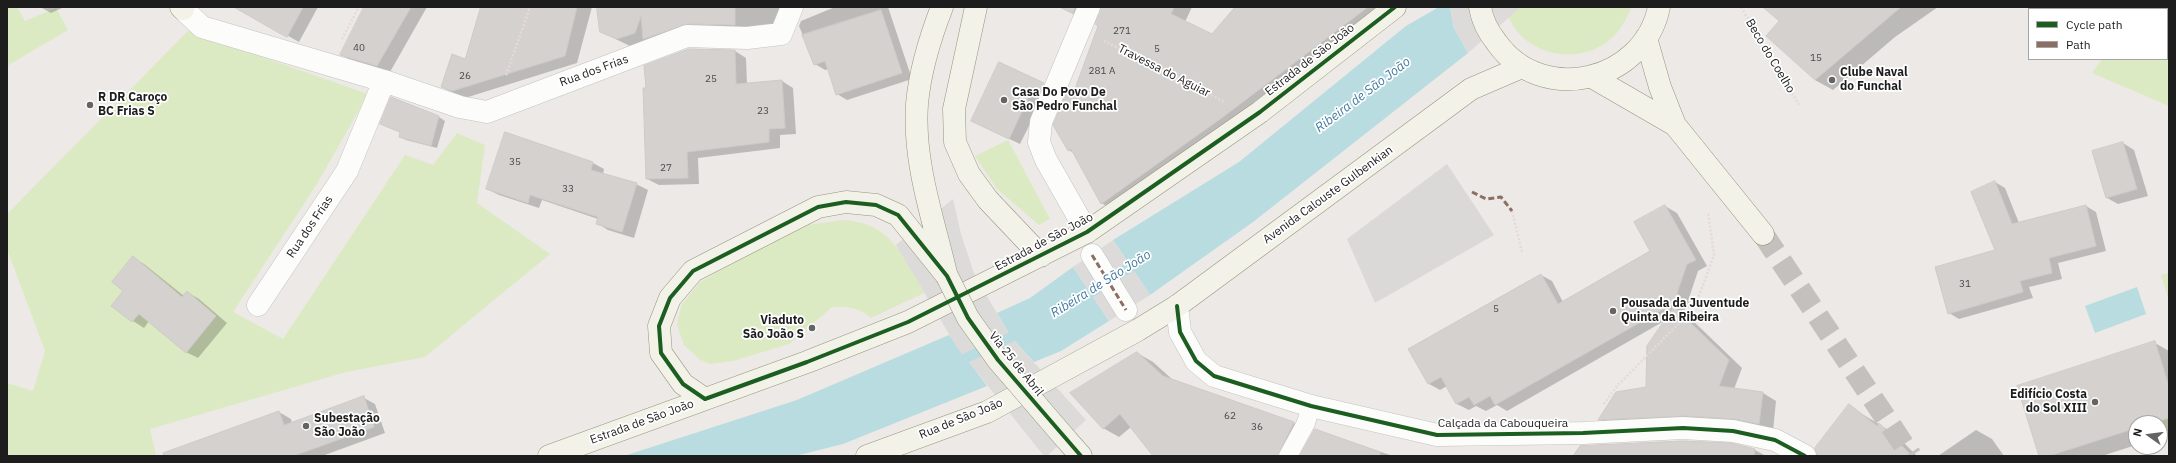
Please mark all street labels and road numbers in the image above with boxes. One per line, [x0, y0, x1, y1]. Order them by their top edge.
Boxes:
street label: Beco do Coelho [1742, 16, 1798, 96]
street label: Estrada de São João [1263, 21, 1357, 99]
street label: Travessa do Aguiar [1116, 42, 1212, 100]
street label: Rua dos Frias [558, 52, 630, 90]
street label: Avenida Calouste Gulbenkian [1260, 143, 1396, 247]
street label: Rua dos Frias [284, 193, 336, 261]
street label: Estrada de São João [992, 210, 1096, 274]
street label: Via 25 de Abril [986, 329, 1046, 399]
street label: Rua de São João [917, 396, 1005, 442]
street label: Estrada de São João [588, 397, 696, 447]
street label: Calçada da Cabouqueira [1438, 417, 1568, 431]

